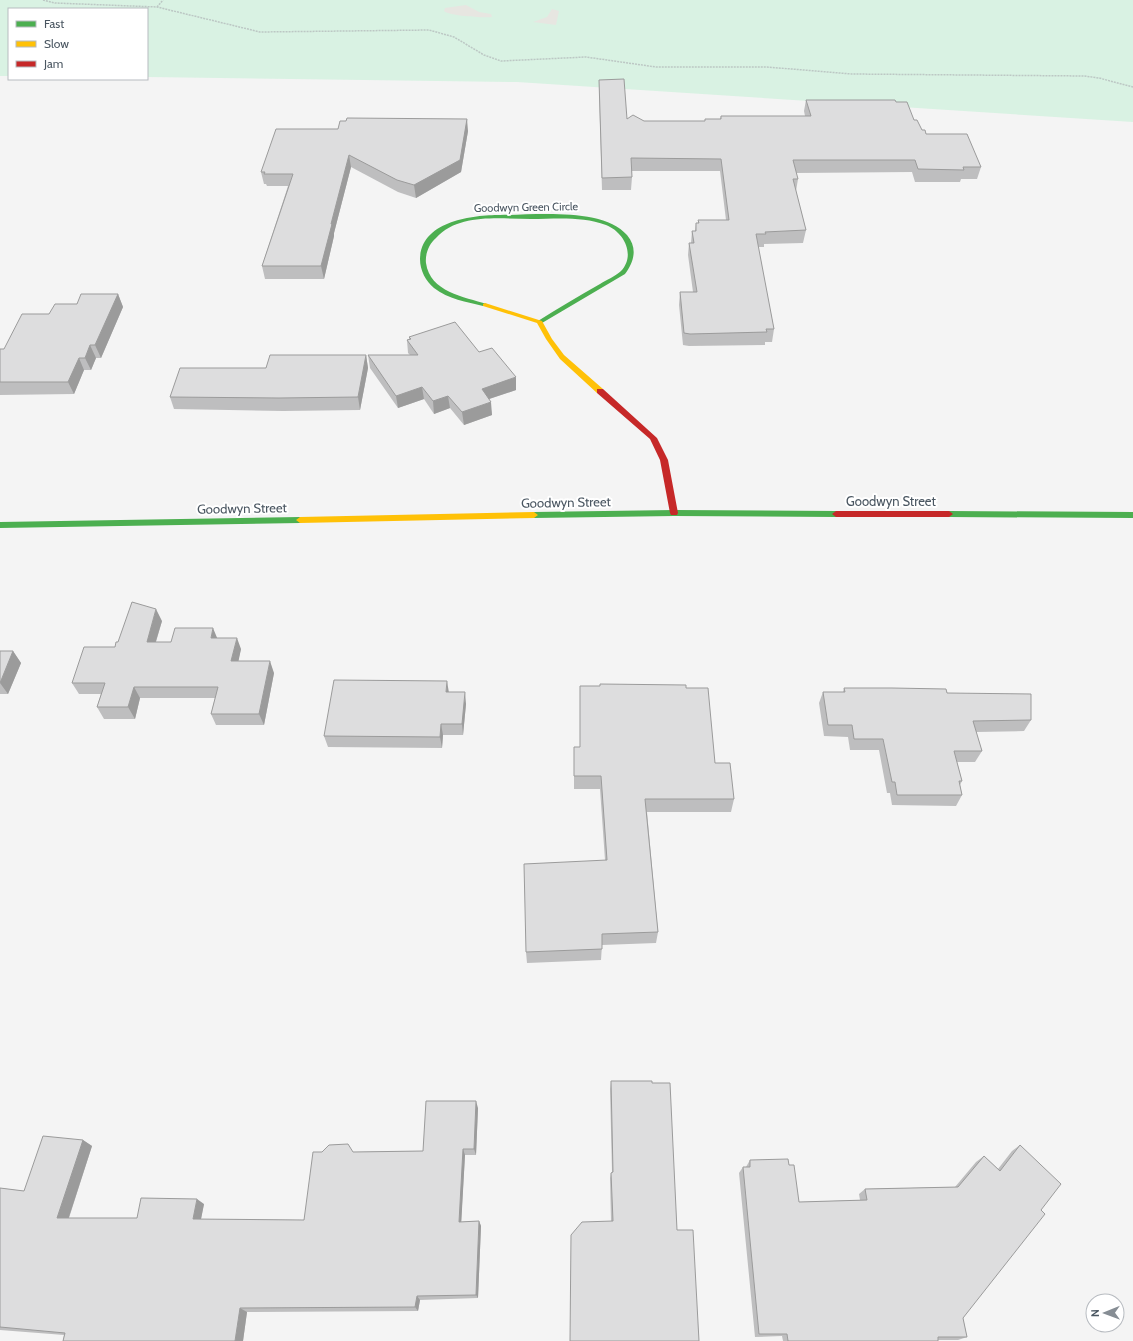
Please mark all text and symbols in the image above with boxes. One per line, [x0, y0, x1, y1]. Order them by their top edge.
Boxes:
legend [8, 8, 148, 80]
text: Fast [44, 16, 64, 31]
text: Slow [44, 36, 69, 51]
text: Jam [43, 56, 63, 71]
street label: Goodwyn Green Circle [474, 199, 579, 215]
street label: Goodwyn Street [521, 493, 612, 511]
street label: Goodwyn Street [846, 493, 937, 509]
street label: Goodwyn Street [197, 499, 288, 517]
north arrow [1085, 1293, 1125, 1333]
text: N [1088, 1309, 1102, 1317]

